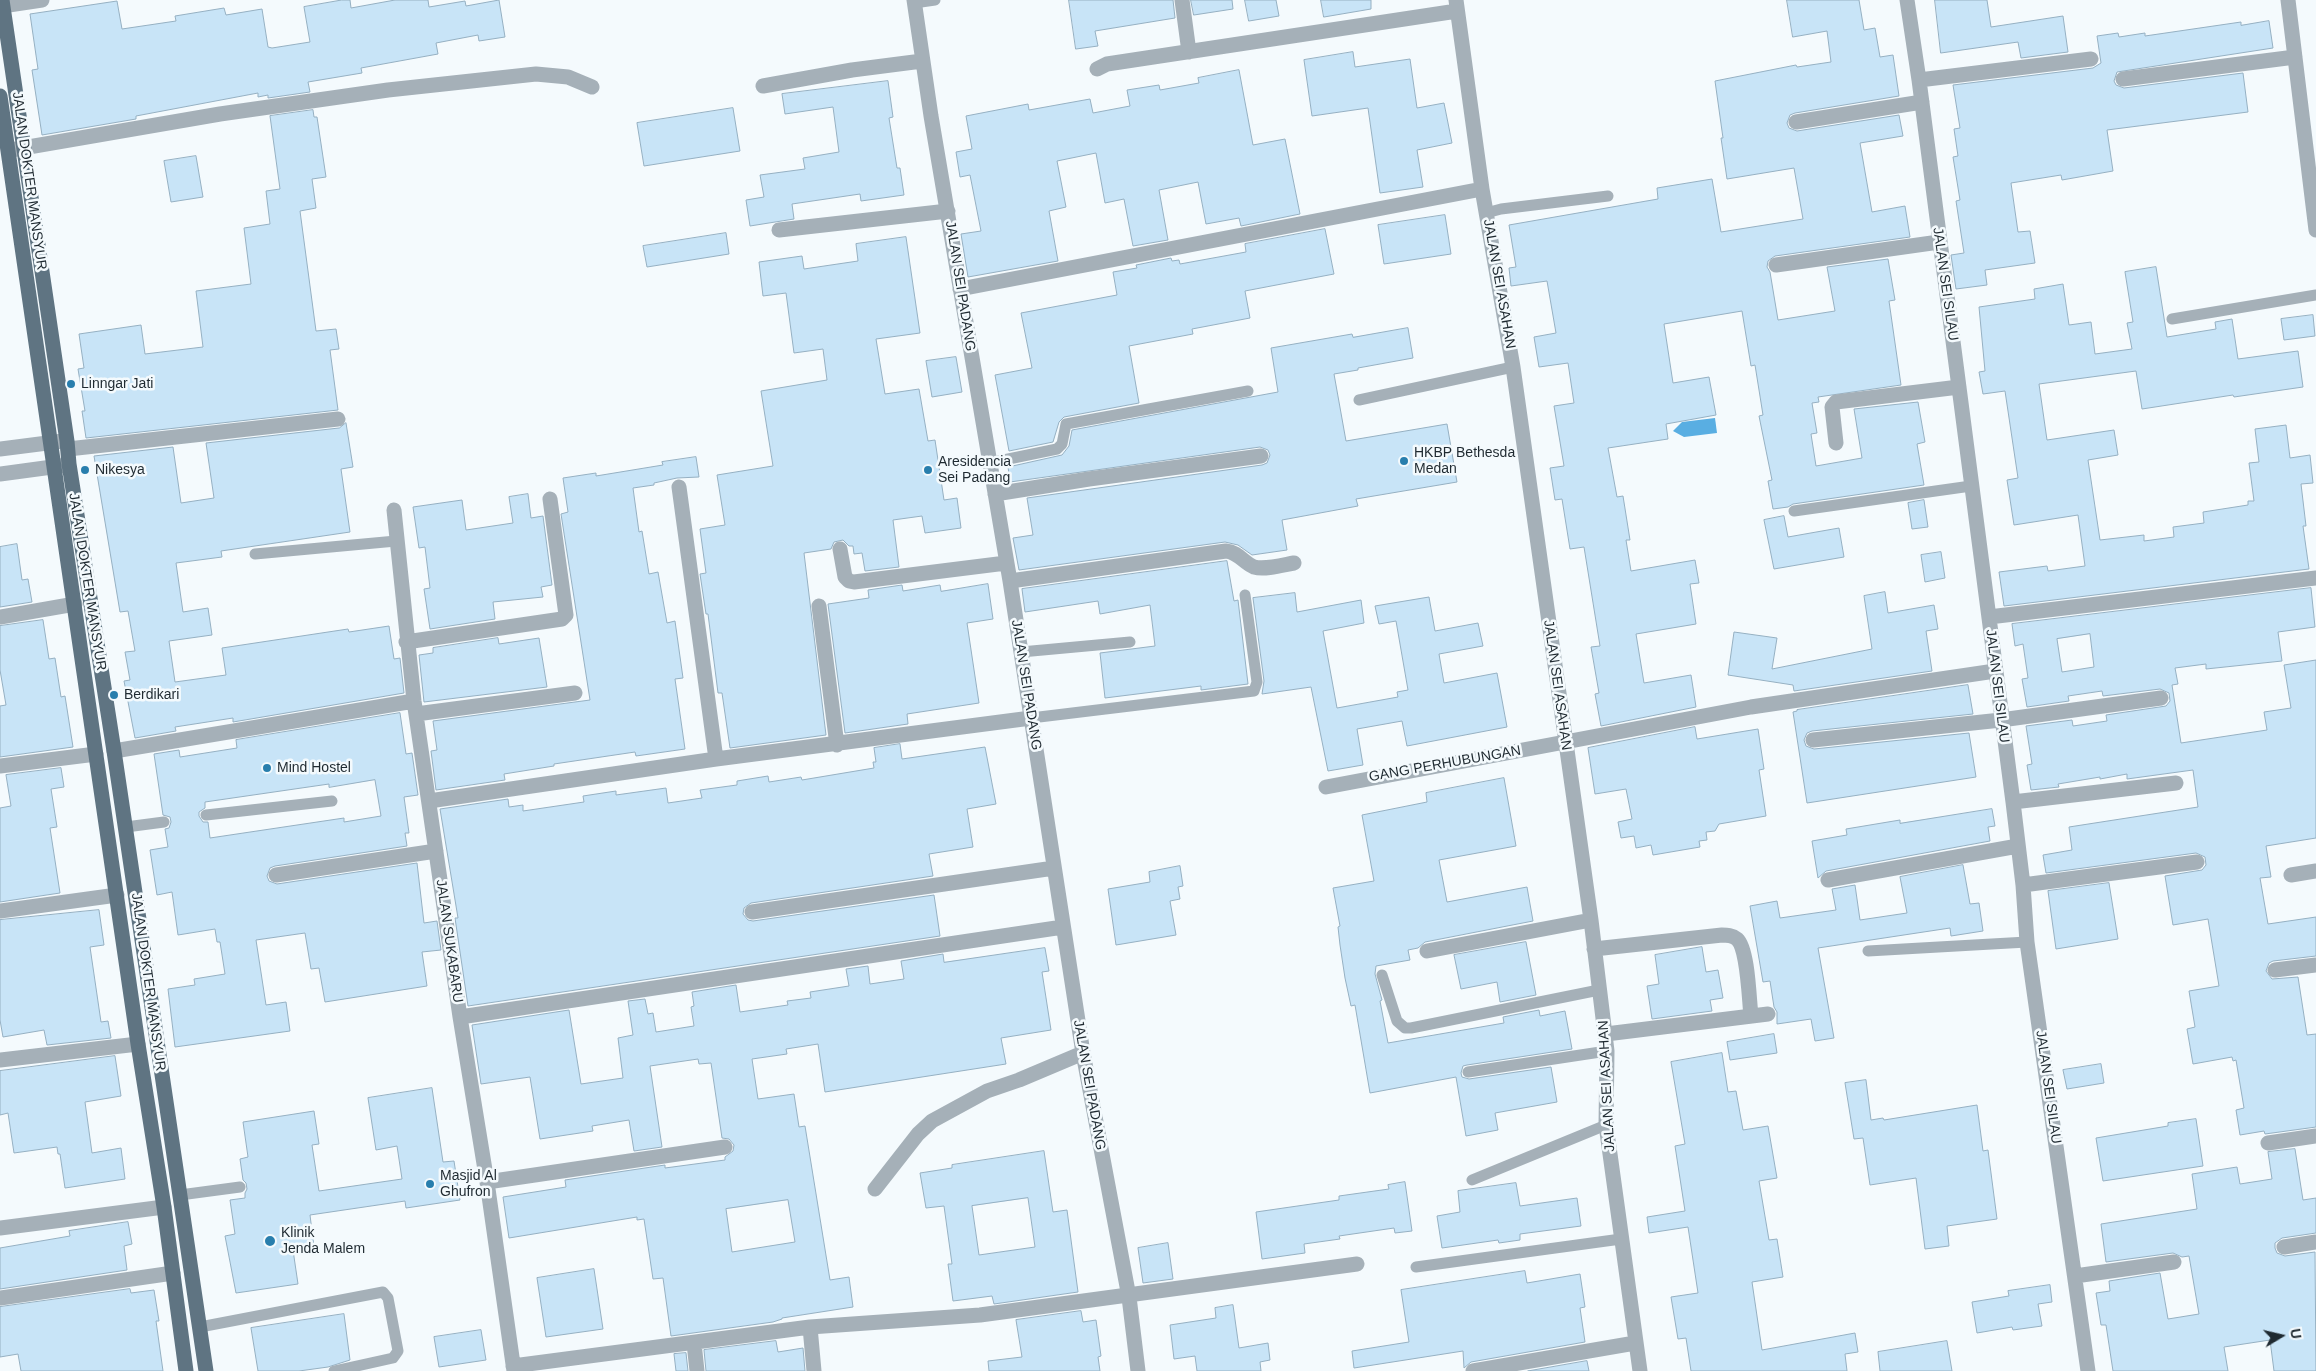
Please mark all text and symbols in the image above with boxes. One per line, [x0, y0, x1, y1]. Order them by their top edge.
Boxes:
street label: JALAN DOKTER MANSYUR [8, 91, 50, 271]
street label: JALAN SEI ASAHAN [1479, 218, 1519, 350]
street label: JALAN SEI PADANG [941, 219, 979, 353]
street label: JALAN SEI SILAU [1929, 226, 1961, 342]
place label: Linngar Jati [81, 376, 153, 392]
marker: Linngar Jati [65, 378, 77, 390]
place label: HKBP Bethesda Medan [1414, 445, 1515, 478]
place label: Aresidencia Sei Padang [938, 454, 1011, 487]
marker: HKBP Bethesda Medan [1398, 455, 1410, 467]
place label: Nikesya [95, 462, 145, 478]
marker: Nikesya [79, 464, 91, 476]
marker: Aresidencia Sei Padang [922, 464, 934, 476]
street label: JALAN DOKTER MANSYUR [65, 492, 109, 672]
street label: JALAN SEI PADANG [1007, 618, 1045, 752]
street label: JALAN SEI ASAHAN [1540, 619, 1574, 751]
street label: JALAN SEI SILAU [1982, 628, 2012, 744]
place label: Berdikari [124, 687, 179, 703]
marker: Berdikari [108, 689, 120, 701]
street label: GANG PERHUBUNGAN [1368, 742, 1522, 786]
place label: Mind Hostel [277, 760, 351, 776]
marker: Mind Hostel [261, 762, 273, 774]
street label: JALAN SUKABARU [432, 878, 466, 1004]
street label: JALAN DOKTER MANSYUR [127, 892, 169, 1072]
street label: JALAN SEI PADANG [1069, 1019, 1109, 1151]
street label: JALAN SEI ASAHAN [1595, 1020, 1619, 1152]
street label: JALAN SEI SILAU [2032, 1029, 2064, 1145]
place label: Masjid Al Ghufron [440, 1168, 497, 1200]
marker: Masjid Al Ghufron [424, 1178, 436, 1190]
place label: Klinik Jenda Malem [281, 1225, 365, 1258]
marker: Klinik Jenda Malem [263, 1234, 277, 1248]
north arrow [2256, 1311, 2306, 1361]
text: U [2287, 1327, 2305, 1340]

